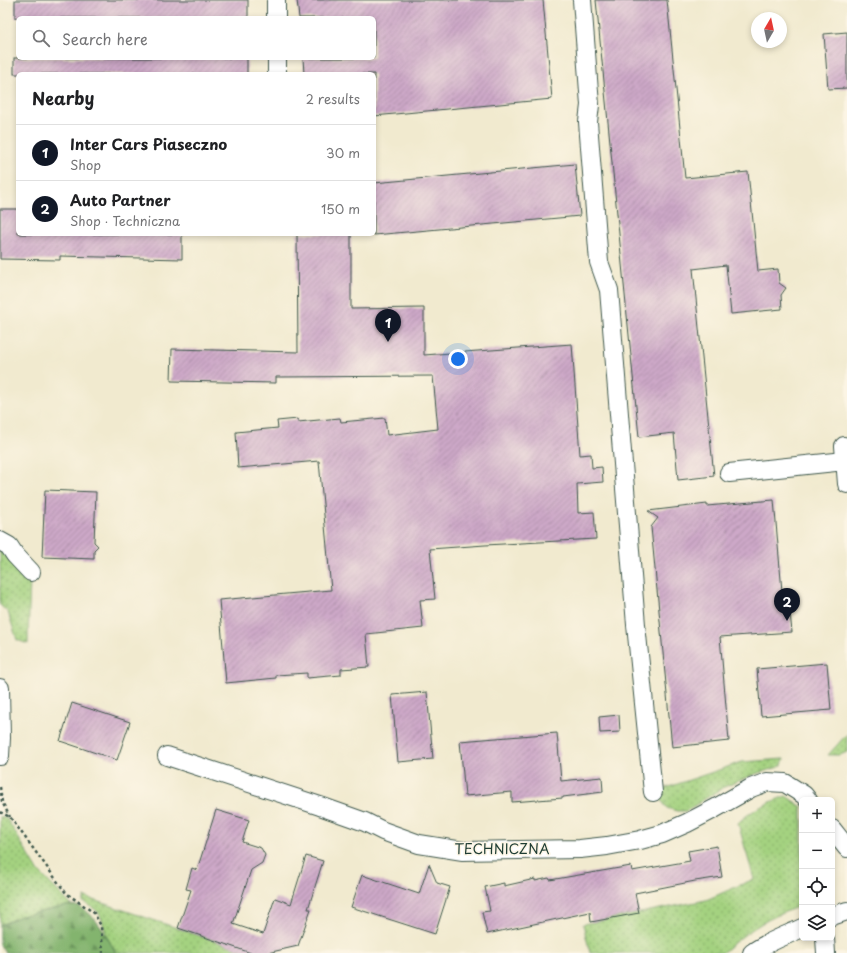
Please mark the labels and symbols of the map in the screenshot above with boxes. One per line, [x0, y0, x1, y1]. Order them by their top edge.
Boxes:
north arrow [751, 12, 787, 48]
pin: 1 [375, 309, 401, 342]
your location [448, 349, 468, 369]
pin: 2 [774, 588, 800, 621]
street label: TECHNICZNA [455, 838, 550, 859]

